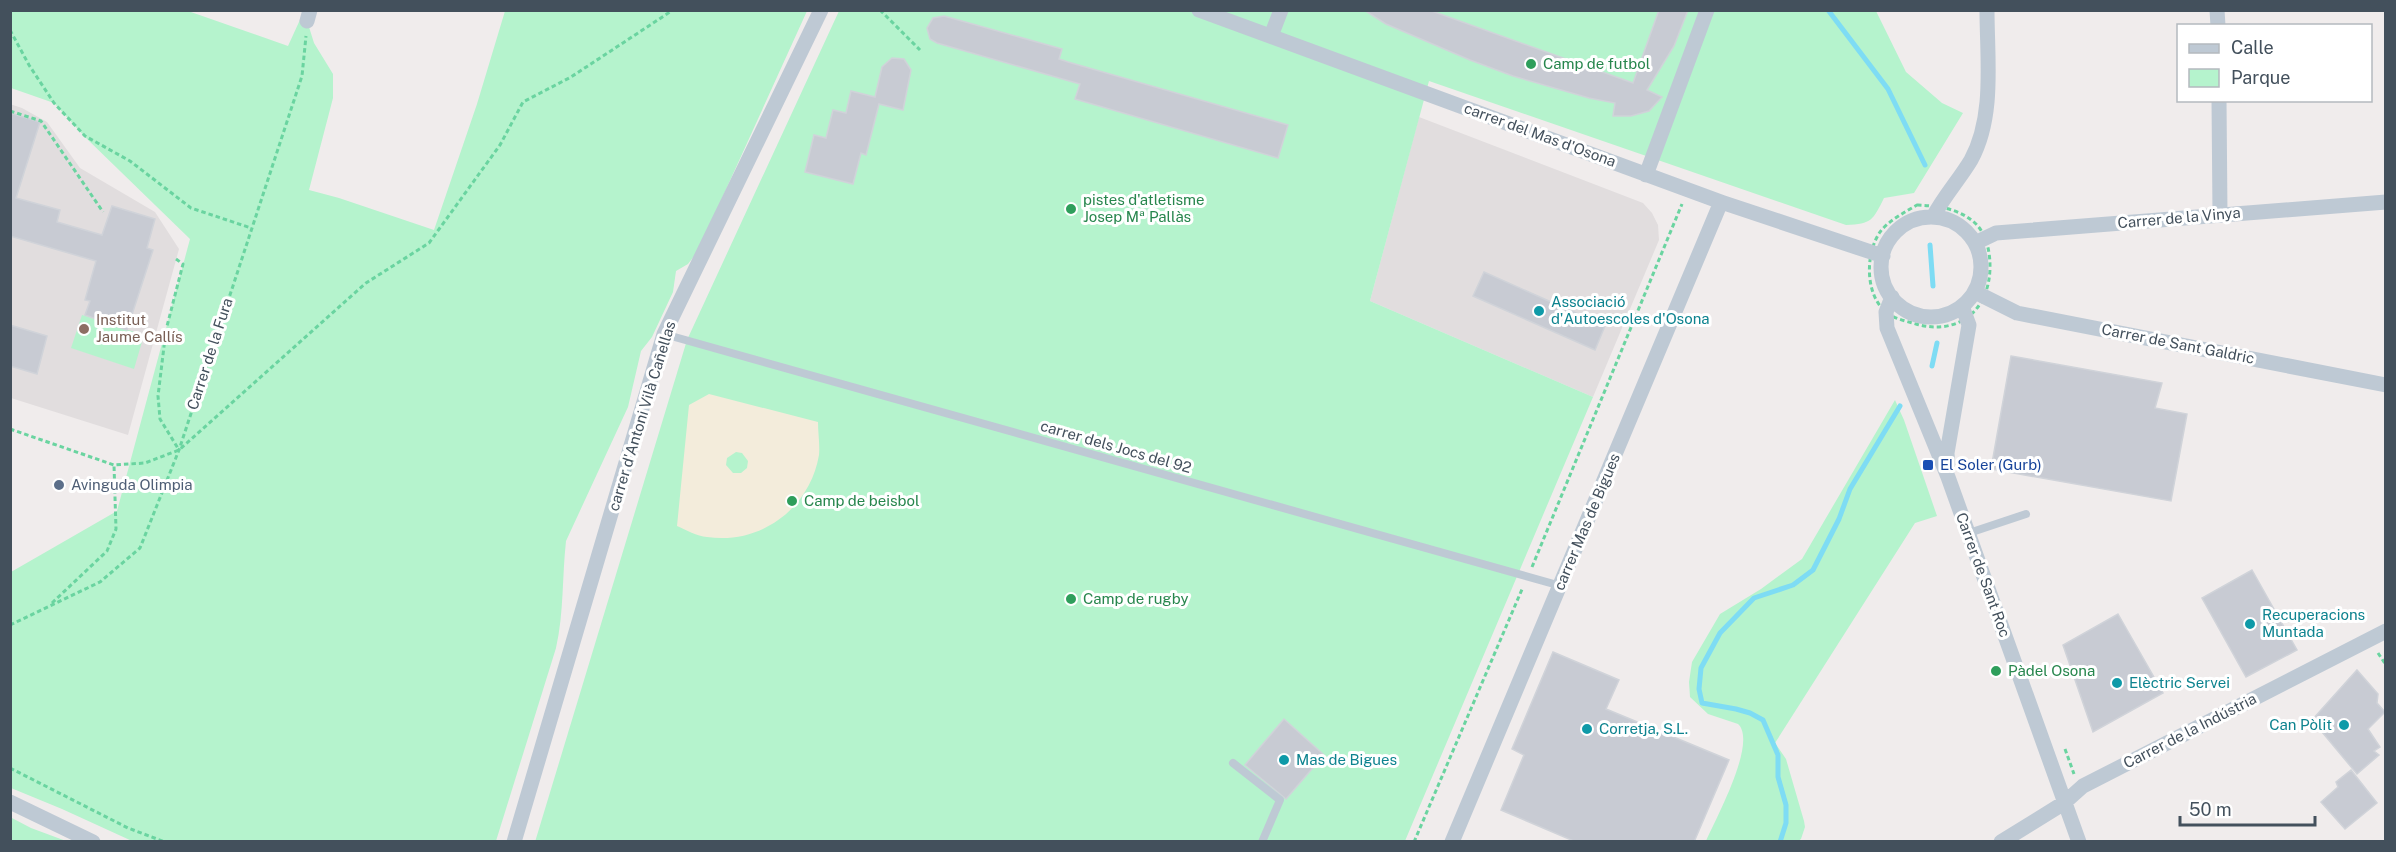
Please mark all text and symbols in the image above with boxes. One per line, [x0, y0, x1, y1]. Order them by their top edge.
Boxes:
legend [2177, 24, 2372, 102]
text: Calle [2231, 37, 2274, 58]
place label: Camp de futbol [1543, 55, 1650, 72]
marker: Camp de futbol [1524, 57, 1538, 71]
text: Parque [2231, 67, 2291, 88]
street label: carrer del Mas d'Osona [1462, 99, 1618, 170]
place label: pistes d'atletisme Josep Mª Pallàs [1083, 191, 1205, 225]
marker: pistes d'atletisme Josep Mª Pallàs [1064, 202, 1078, 216]
street label: Carrer de la Vinya [2117, 204, 2241, 231]
place label: Associació d'Autoescoles d'Osona [1551, 293, 1710, 327]
street label: Carrer de la Fura [183, 296, 236, 412]
marker: Associació d'Autoescoles d'Osona [1532, 304, 1546, 318]
place label: Institut Jaume Callís [96, 311, 182, 345]
street label: carrer d'Antoni Vilà Cañellas [604, 319, 679, 513]
street label: Carrer de Sant Galdric [2100, 320, 2256, 367]
marker: Institut Jaume Callís [77, 322, 91, 336]
street label: carrer dels Jocs del 92 [1039, 417, 1194, 476]
street label: carrer Mas de Bigues [1550, 451, 1623, 593]
place label: El Soler (Gurb) [1940, 456, 2042, 473]
marker: El Soler (Gurb) [1921, 458, 1935, 472]
place label: Avinguda Olimpia [71, 476, 193, 493]
marker: Avinguda Olimpia [52, 478, 66, 492]
place label: Camp de beisbol [804, 492, 920, 509]
marker: Camp de beisbol [785, 494, 799, 508]
street label: Carrer de Sant Roc [1953, 510, 2014, 640]
place label: Camp de rugby [1083, 590, 1189, 607]
marker: Camp de rugby [1064, 592, 1078, 606]
place label: Recuperacions Muntada [2262, 606, 2365, 640]
marker: Recuperacions Muntada [2243, 617, 2257, 631]
place label: Pàdel Osona [2008, 662, 2095, 679]
marker: Pàdel Osona [1989, 664, 2003, 678]
place label: Elèctric Servei [2129, 674, 2230, 691]
marker: Elèctric Servei [2110, 676, 2124, 690]
street label: Carrer de la Indústria [2120, 690, 2259, 772]
place label: Can Pòlit [2269, 716, 2332, 733]
marker: Can Pòlit [2337, 718, 2351, 732]
place label: Corretja, S.L. [1599, 720, 1688, 737]
marker: Corretja, S.L. [1580, 722, 1594, 736]
place label: Mas de Bigues [1296, 751, 1397, 768]
marker: Mas de Bigues [1277, 753, 1291, 767]
scale bar [2180, 789, 2315, 827]
text: 50 m [2189, 799, 2232, 820]

